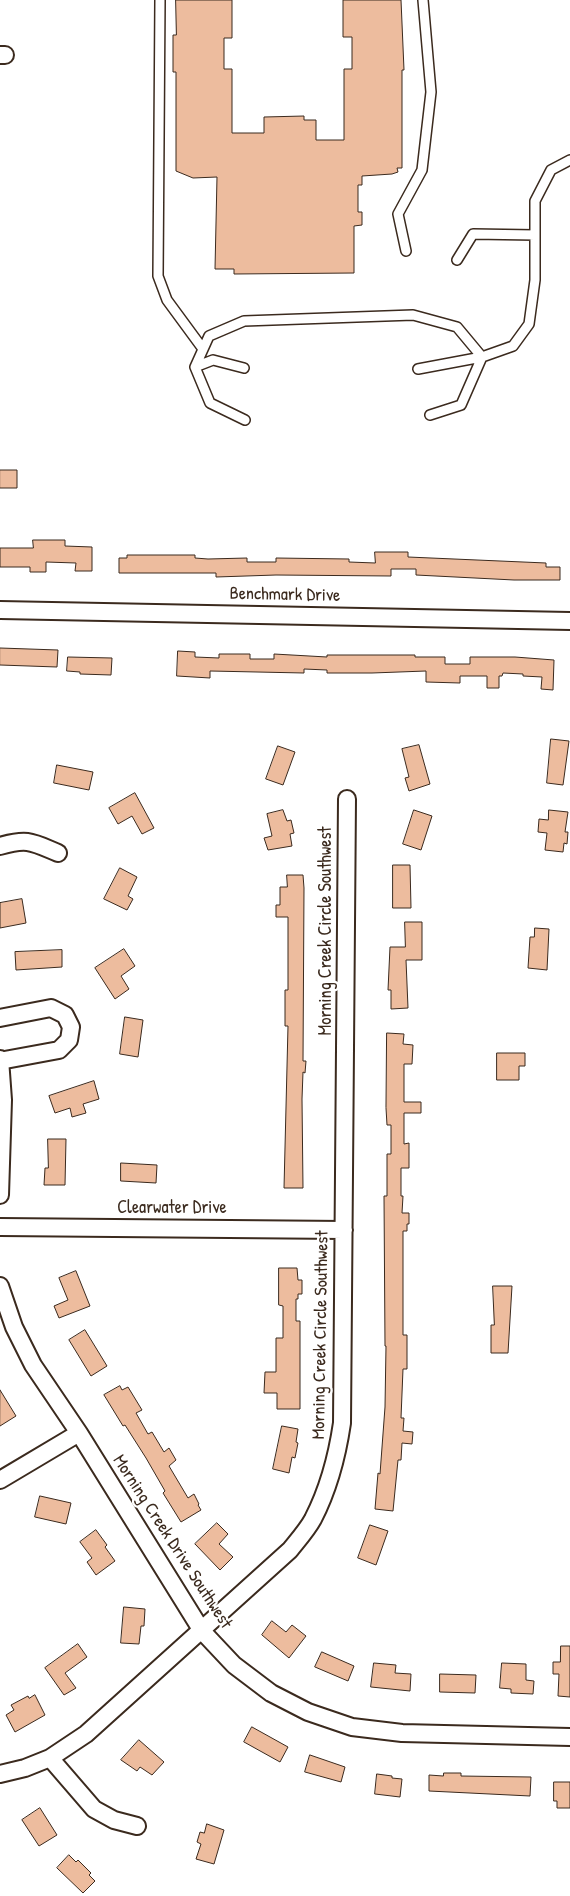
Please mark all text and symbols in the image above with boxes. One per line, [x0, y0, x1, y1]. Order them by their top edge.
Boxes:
street label: Benchmark Drive [229, 583, 341, 607]
street label: Morning Creek Circle Southwest [315, 826, 337, 1036]
street label: Clearwater Drive [117, 1197, 227, 1219]
street label: Morning Creek Circle Southwest [308, 1230, 334, 1440]
street label: Morning Creek Drive Southwest [108, 1451, 236, 1633]

